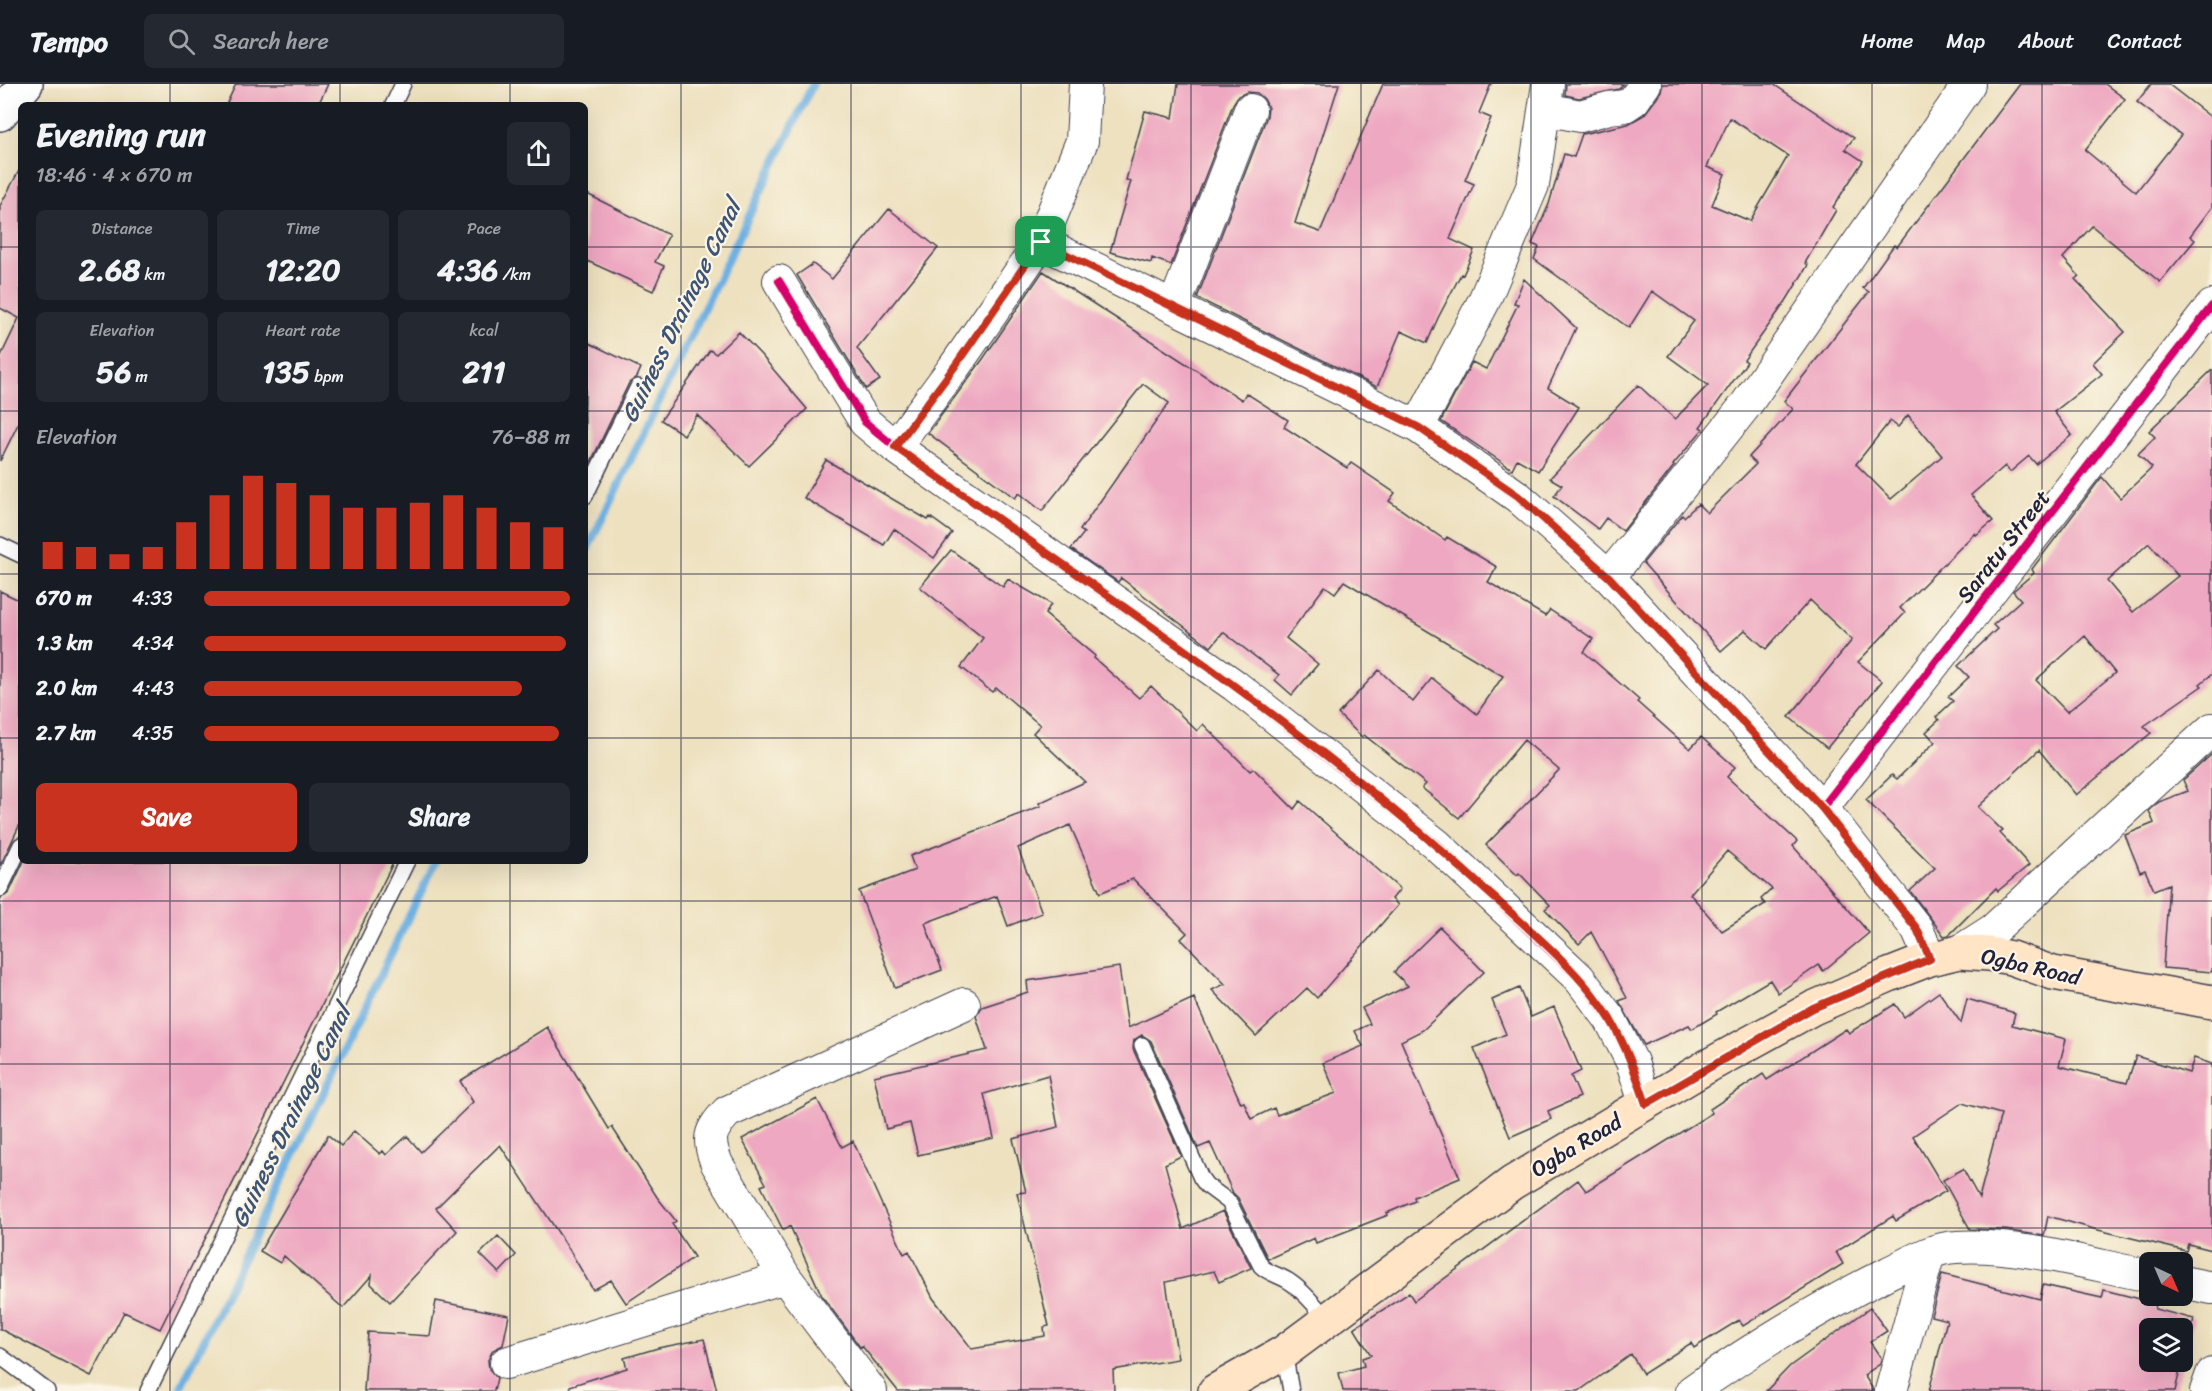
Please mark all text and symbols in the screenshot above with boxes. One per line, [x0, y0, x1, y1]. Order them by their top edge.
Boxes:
search box [144, 14, 564, 68]
text: Tempo [30, 17, 108, 66]
text: Search here [213, 22, 329, 61]
text: Home [1861, 22, 1913, 60]
text: Map [1946, 22, 1985, 60]
text: About [2018, 22, 2075, 60]
text: Contact [2108, 22, 2182, 60]
icon: search [165, 25, 198, 58]
text: Evening run [36, 106, 206, 164]
button: share [507, 122, 570, 185]
text: 18:46 · 4 × 670 m [36, 158, 192, 193]
water label: Guiness Drainage Canal [609, 188, 755, 430]
text: Distance [92, 214, 152, 243]
text: Time [286, 214, 320, 243]
text: Pace [467, 214, 501, 243]
pin [1015, 216, 1066, 267]
icon: arrive [1024, 225, 1057, 258]
text: 2.68 [79, 243, 140, 297]
text: 12:20 [265, 243, 341, 297]
text: 4:36 [437, 243, 498, 297]
text: km [140, 260, 165, 289]
text: /km [498, 260, 531, 289]
text: Elevation [90, 316, 154, 345]
text: Heart rate [265, 316, 341, 345]
text: kcal [469, 316, 499, 345]
text: 56 [96, 345, 131, 399]
text: 135 [262, 345, 310, 399]
text: 211 [462, 345, 506, 399]
text: m [131, 362, 148, 391]
text: bpm [310, 362, 344, 391]
text: Elevation [36, 420, 117, 455]
text: 76–88 m [491, 420, 570, 455]
street label: Saratu Street [1946, 480, 2061, 612]
text: 670 m [36, 581, 92, 616]
text: 4:33 [132, 581, 173, 616]
text: 1.3 km [36, 626, 93, 661]
text: 4:34 [132, 626, 174, 661]
text: 2.0 km [36, 671, 97, 706]
text: 4:43 [132, 671, 174, 706]
text: 2.7 km [36, 716, 96, 751]
text: 4:35 [132, 716, 174, 751]
button: Save [36, 783, 297, 852]
button: Share [309, 783, 570, 852]
street label: Ogba Road [1977, 936, 2086, 997]
water label: Guiness Drainage Canal [219, 993, 365, 1235]
street label: Ogba Road [1523, 1102, 1631, 1188]
north arrow [2139, 1252, 2193, 1306]
map controls [2139, 1252, 2193, 1372]
button: layers [2139, 1318, 2193, 1372]

